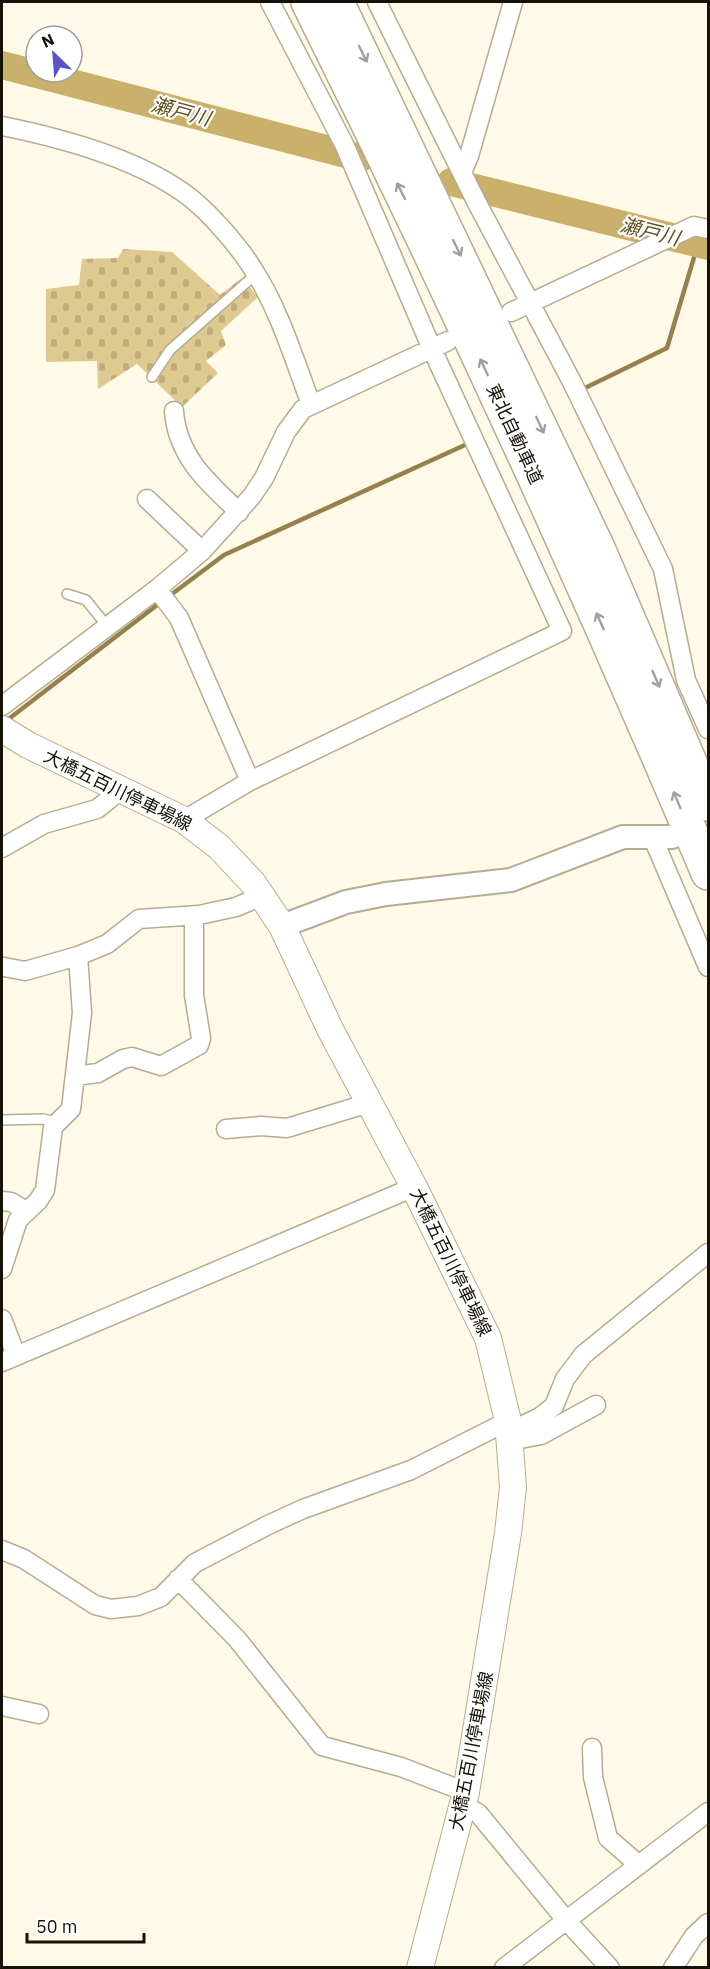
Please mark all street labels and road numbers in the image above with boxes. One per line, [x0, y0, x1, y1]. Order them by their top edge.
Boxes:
street label: 東北自動車道 [482, 380, 548, 488]
street label: 大橋五百川停車場線 [40, 744, 196, 836]
street label: 大橋五百川停車場線 [405, 1184, 497, 1340]
street label: 大橋五百川停車場線 [444, 1669, 498, 1833]

